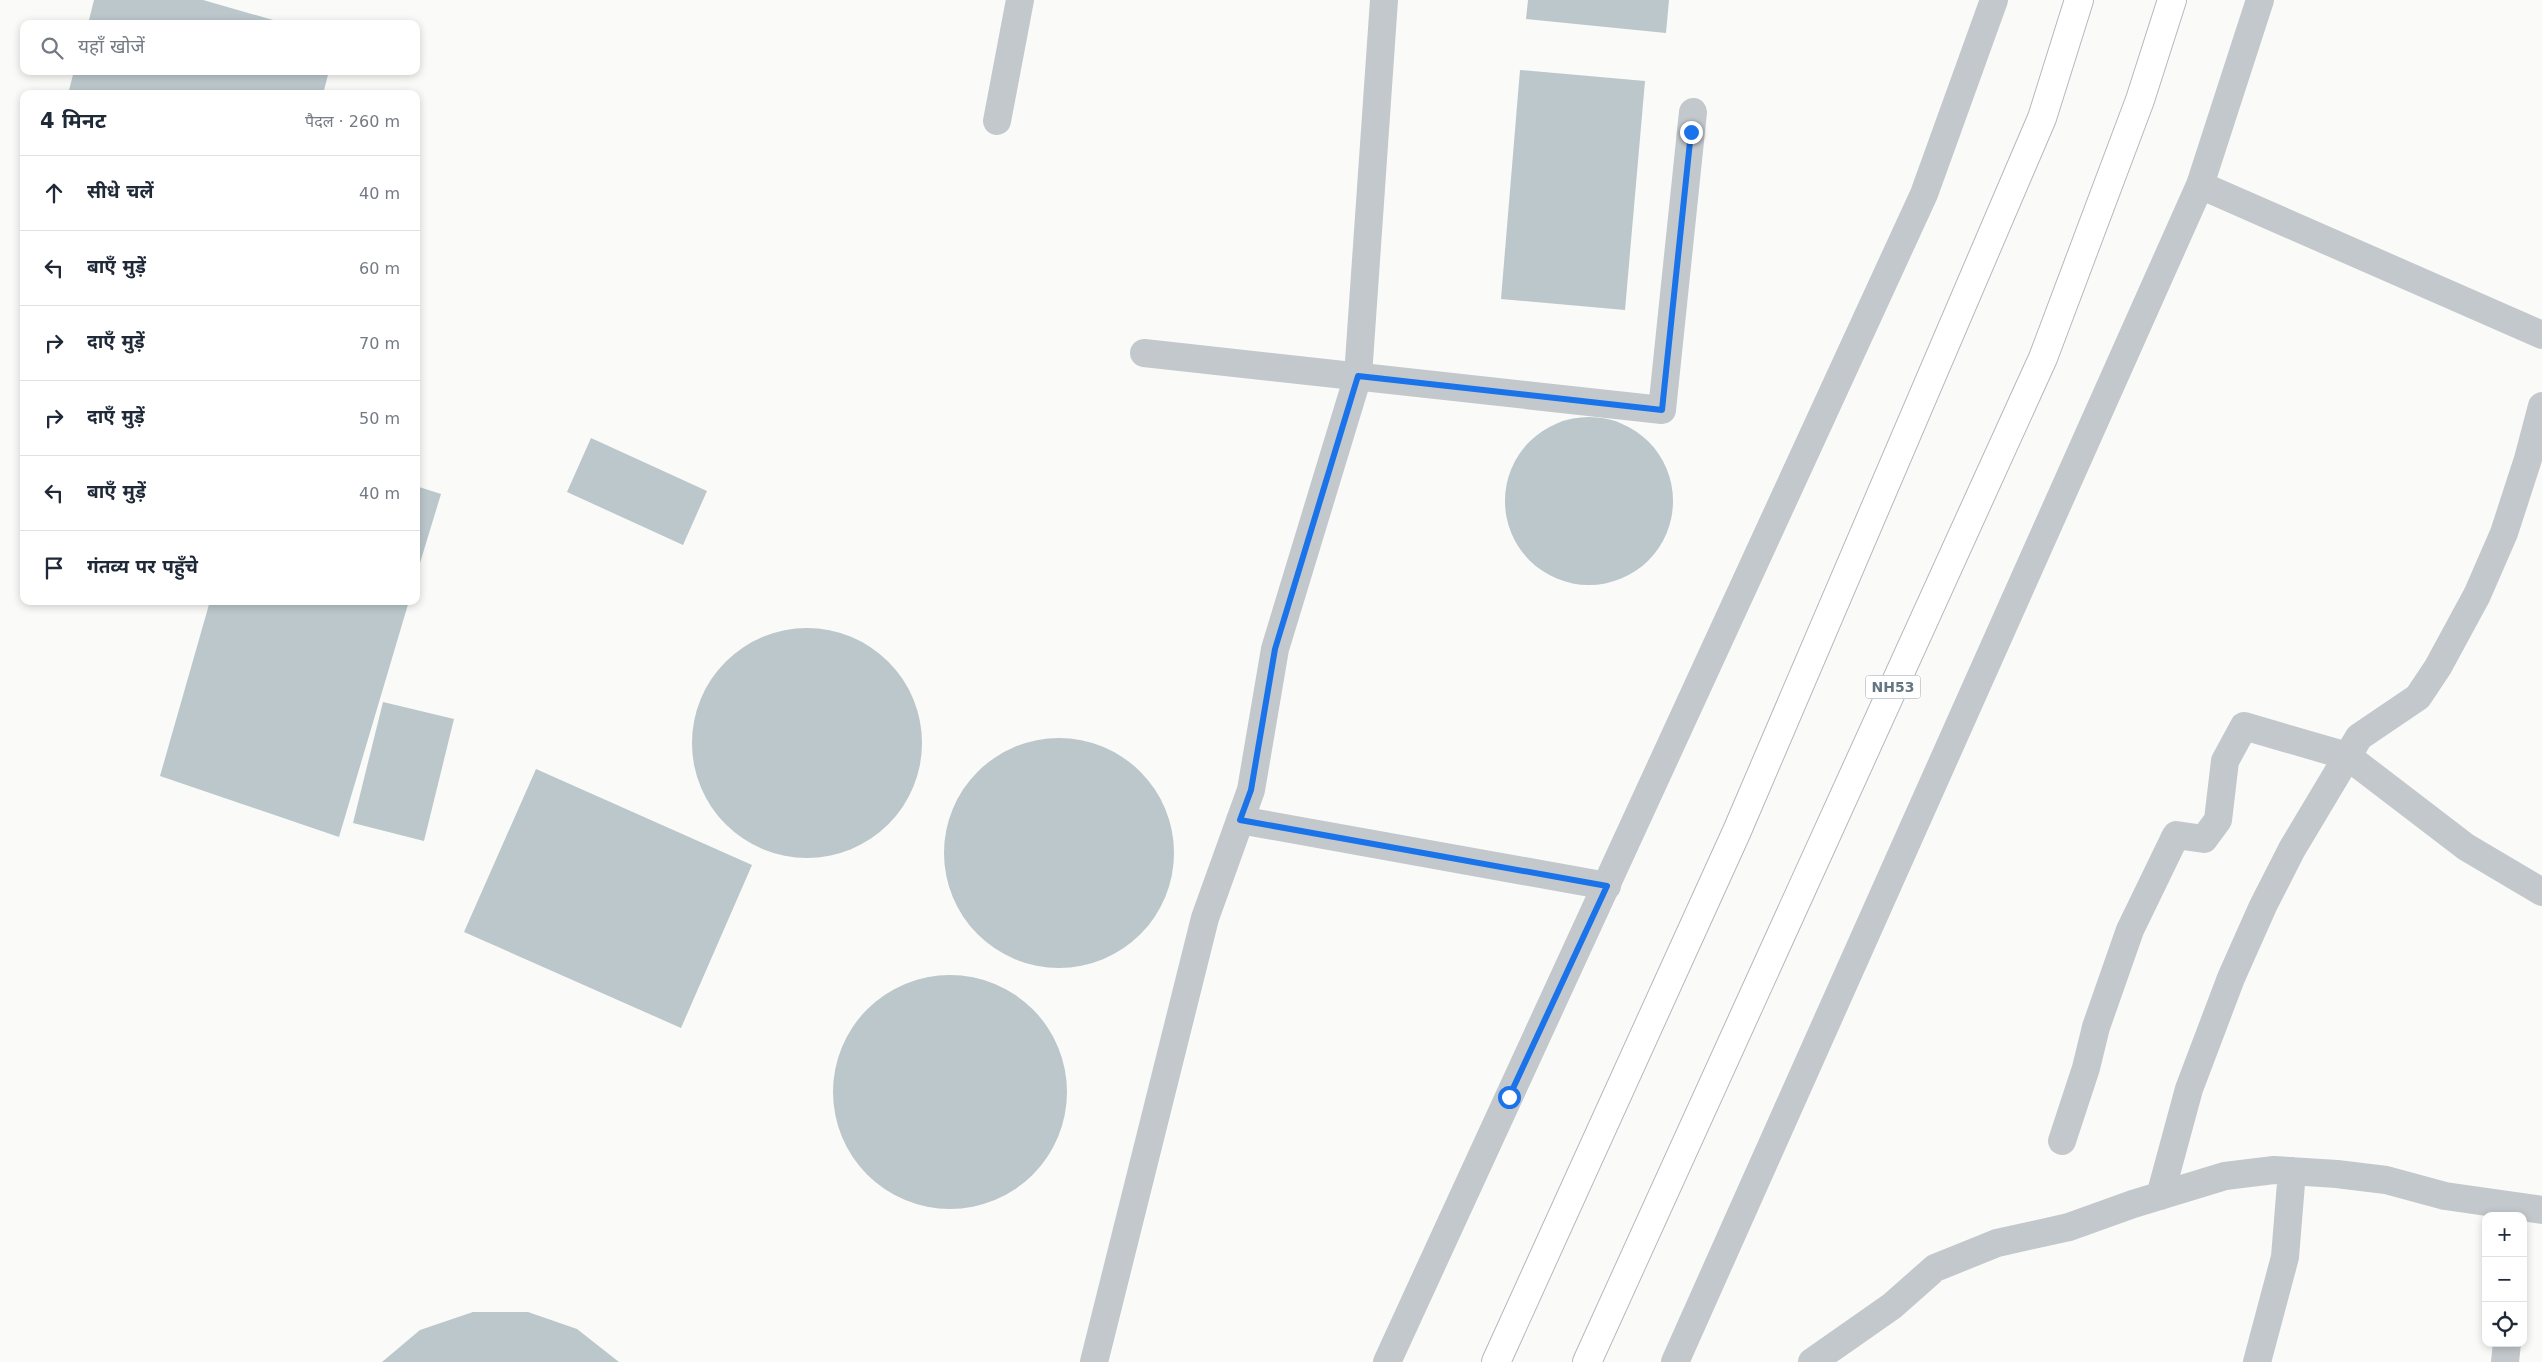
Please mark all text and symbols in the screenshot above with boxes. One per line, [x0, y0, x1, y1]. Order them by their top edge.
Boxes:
search box [20, 20, 420, 75]
icon: search [38, 34, 66, 62]
text: यहाँ खोजें [78, 35, 145, 57]
text: 4 मिनट [40, 109, 106, 133]
text: पैदल · 260 m [305, 112, 400, 131]
route end [1680, 121, 1703, 144]
icon: ahead [40, 179, 68, 207]
text: सीधे चलें [87, 180, 154, 202]
text: 40 m [359, 184, 400, 203]
icon: left [40, 254, 68, 282]
text: बाएँ मुड़ें [87, 255, 146, 277]
text: 60 m [359, 259, 400, 278]
icon: right [40, 329, 68, 357]
text: दाएँ मुड़ें [87, 330, 145, 352]
text: 70 m [359, 334, 400, 353]
icon: right [40, 404, 68, 432]
text: दाएँ मुड़ें [87, 405, 145, 427]
text: 50 m [359, 409, 400, 428]
icon: left [40, 479, 68, 507]
text: बाएँ मुड़ें [87, 480, 146, 502]
text: 40 m [359, 484, 400, 503]
icon: arrive [40, 554, 68, 582]
text: गंतव्य पर पहुँचे [87, 555, 198, 577]
road number: NH53 [1866, 676, 1920, 699]
route start [1498, 1086, 1521, 1109]
map controls [2482, 1212, 2527, 1347]
button: + [2482, 1212, 2527, 1257]
button: − [2482, 1257, 2527, 1302]
button: locate [2482, 1302, 2527, 1347]

